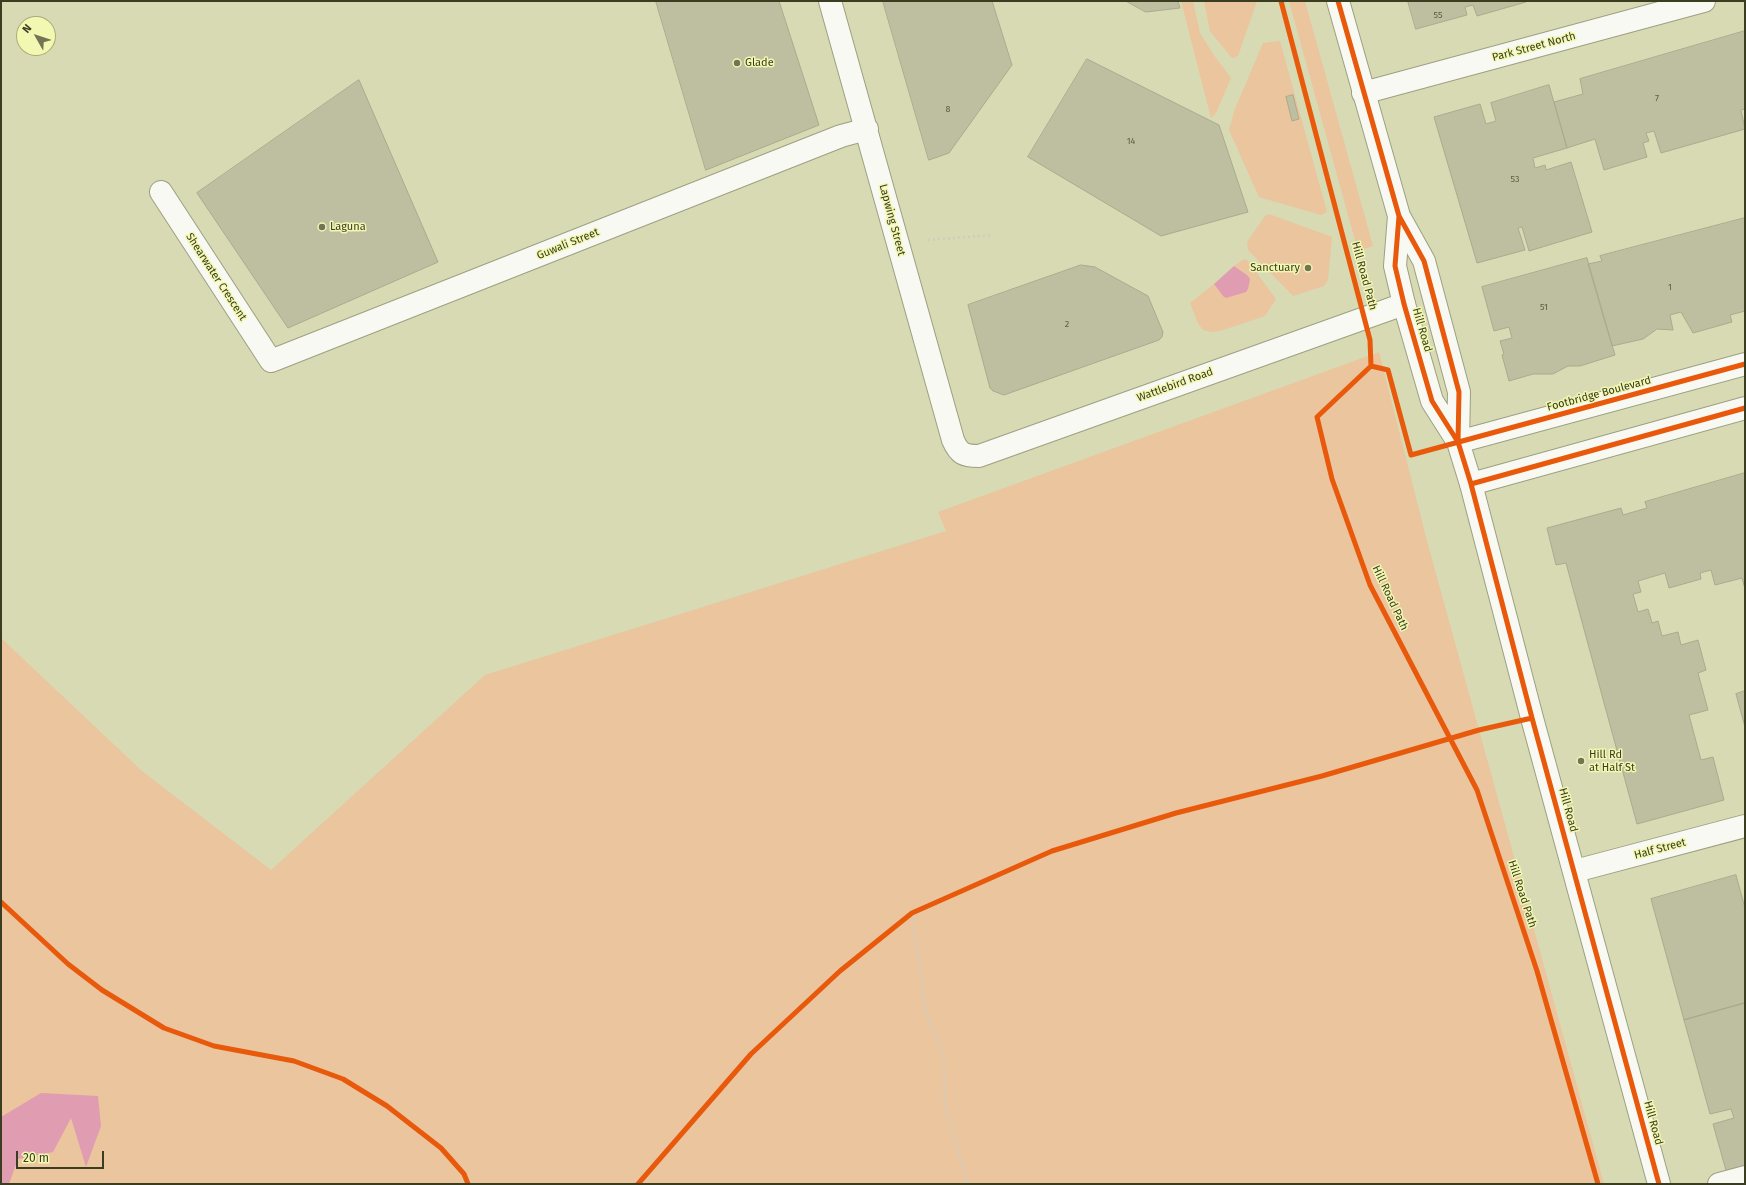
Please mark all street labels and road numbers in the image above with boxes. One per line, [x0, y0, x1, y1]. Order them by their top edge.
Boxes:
street label: Park Street North [1491, 30, 1577, 64]
street label: Lapwing Street [876, 183, 908, 257]
street label: Guwali Street [535, 226, 601, 262]
street label: Shearwater Crescent [183, 231, 249, 323]
street label: Hill Road Path [1349, 240, 1379, 312]
street label: Hill Road [1409, 306, 1435, 354]
street label: Wattlebird Road [1135, 365, 1215, 405]
street label: Footbridge Boulevard [1546, 374, 1652, 414]
street label: Hill Road Path [1369, 563, 1411, 633]
street label: Hill Road [1556, 786, 1580, 834]
street label: Half Street [1633, 836, 1687, 862]
street label: Hill Road Path [1505, 858, 1539, 930]
street label: Hill Road [1641, 1099, 1665, 1147]

